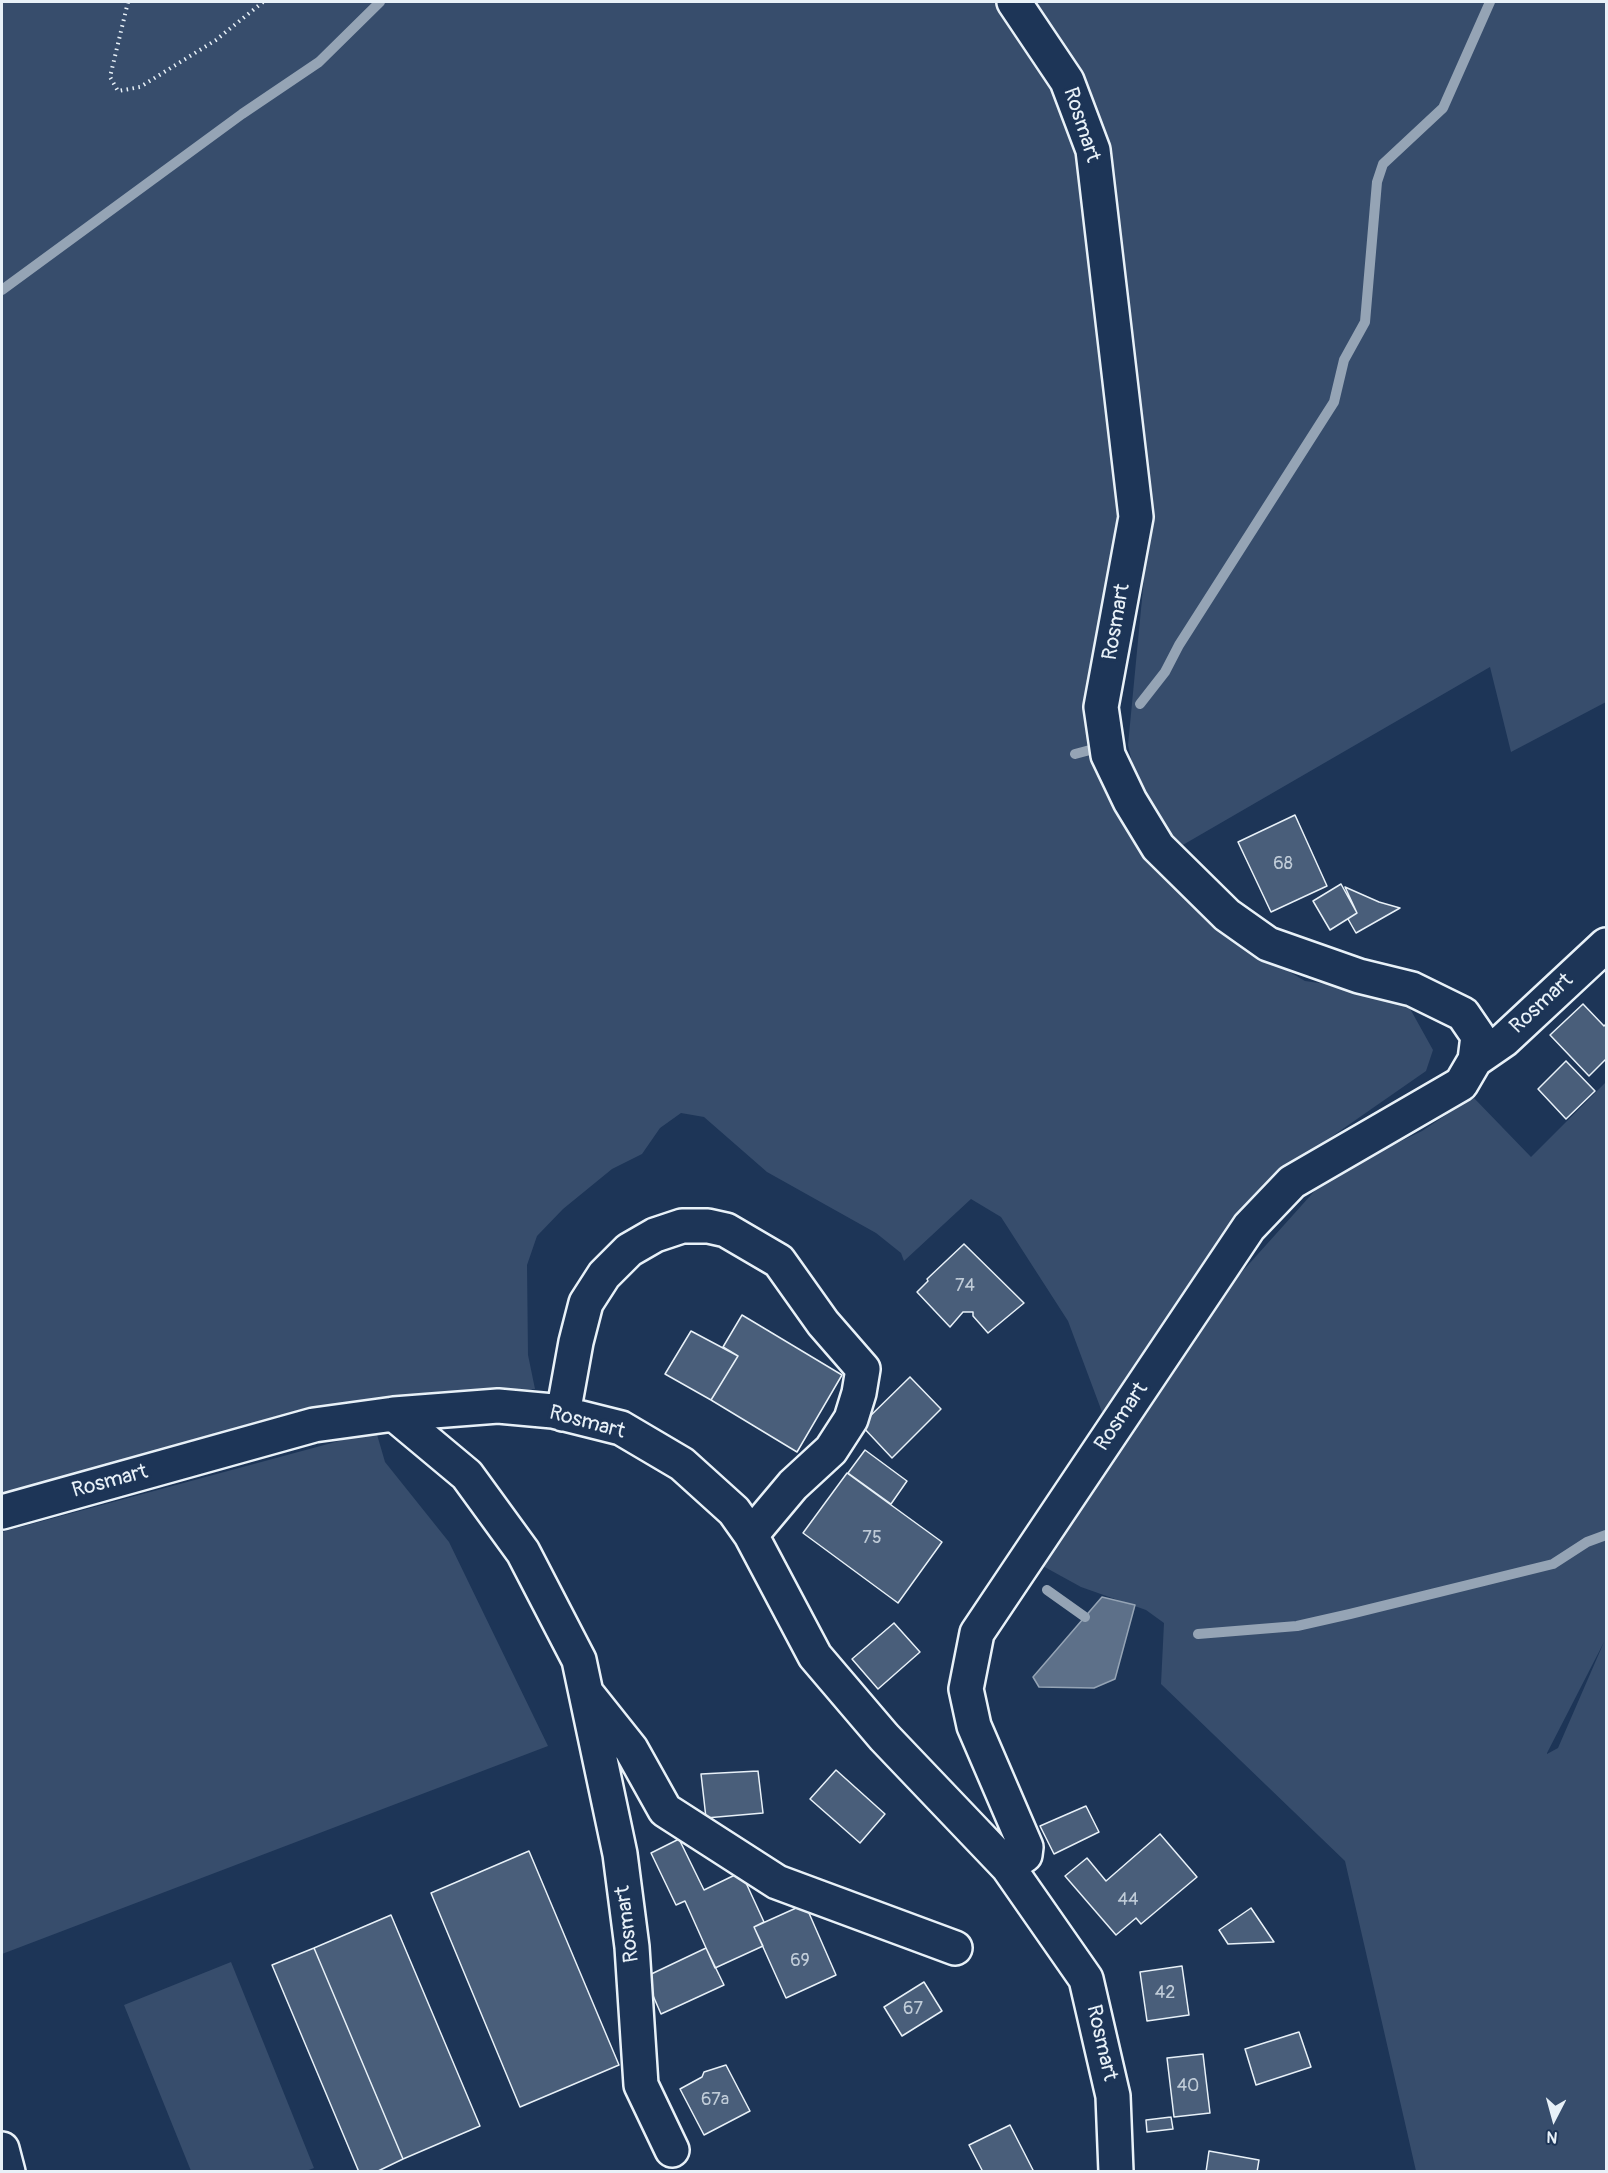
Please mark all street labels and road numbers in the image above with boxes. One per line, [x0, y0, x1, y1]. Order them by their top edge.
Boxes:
street label: Rosmart [1057, 84, 1105, 166]
street label: Rosmart [1098, 582, 1136, 662]
street label: Rosmart [1505, 968, 1579, 1040]
street label: Rosmart [1090, 1378, 1154, 1456]
street label: Rosmart [546, 1401, 628, 1445]
street label: Rosmart [69, 1460, 151, 1504]
street label: Rosmart [611, 1884, 645, 1964]
street label: Rosmart [1080, 2003, 1122, 2083]

